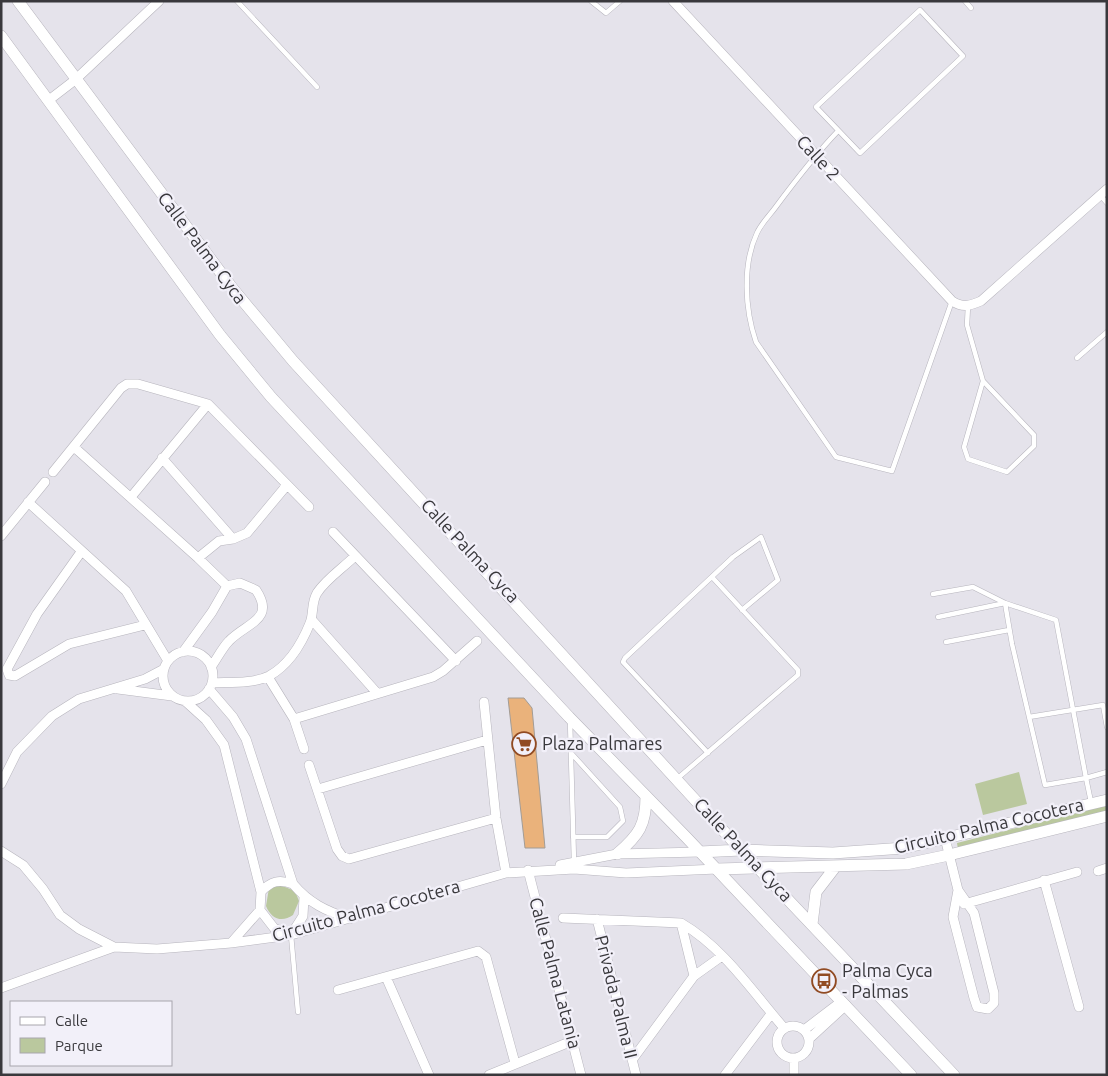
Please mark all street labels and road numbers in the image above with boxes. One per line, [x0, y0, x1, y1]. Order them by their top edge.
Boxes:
street label: Calle 2 [793, 131, 844, 184]
street label: Calle Palma Cyca [154, 188, 251, 307]
street label: Calle Palma Cyca [418, 494, 524, 606]
street label: Calle Palma Cyca [691, 793, 797, 905]
street label: Circuito Palma Cocotera [892, 793, 1085, 857]
street label: Circuito Palma Cocotera [270, 875, 462, 945]
street label: Calle Palma Latania [526, 895, 586, 1051]
street label: Privada Palma II [592, 933, 642, 1061]

